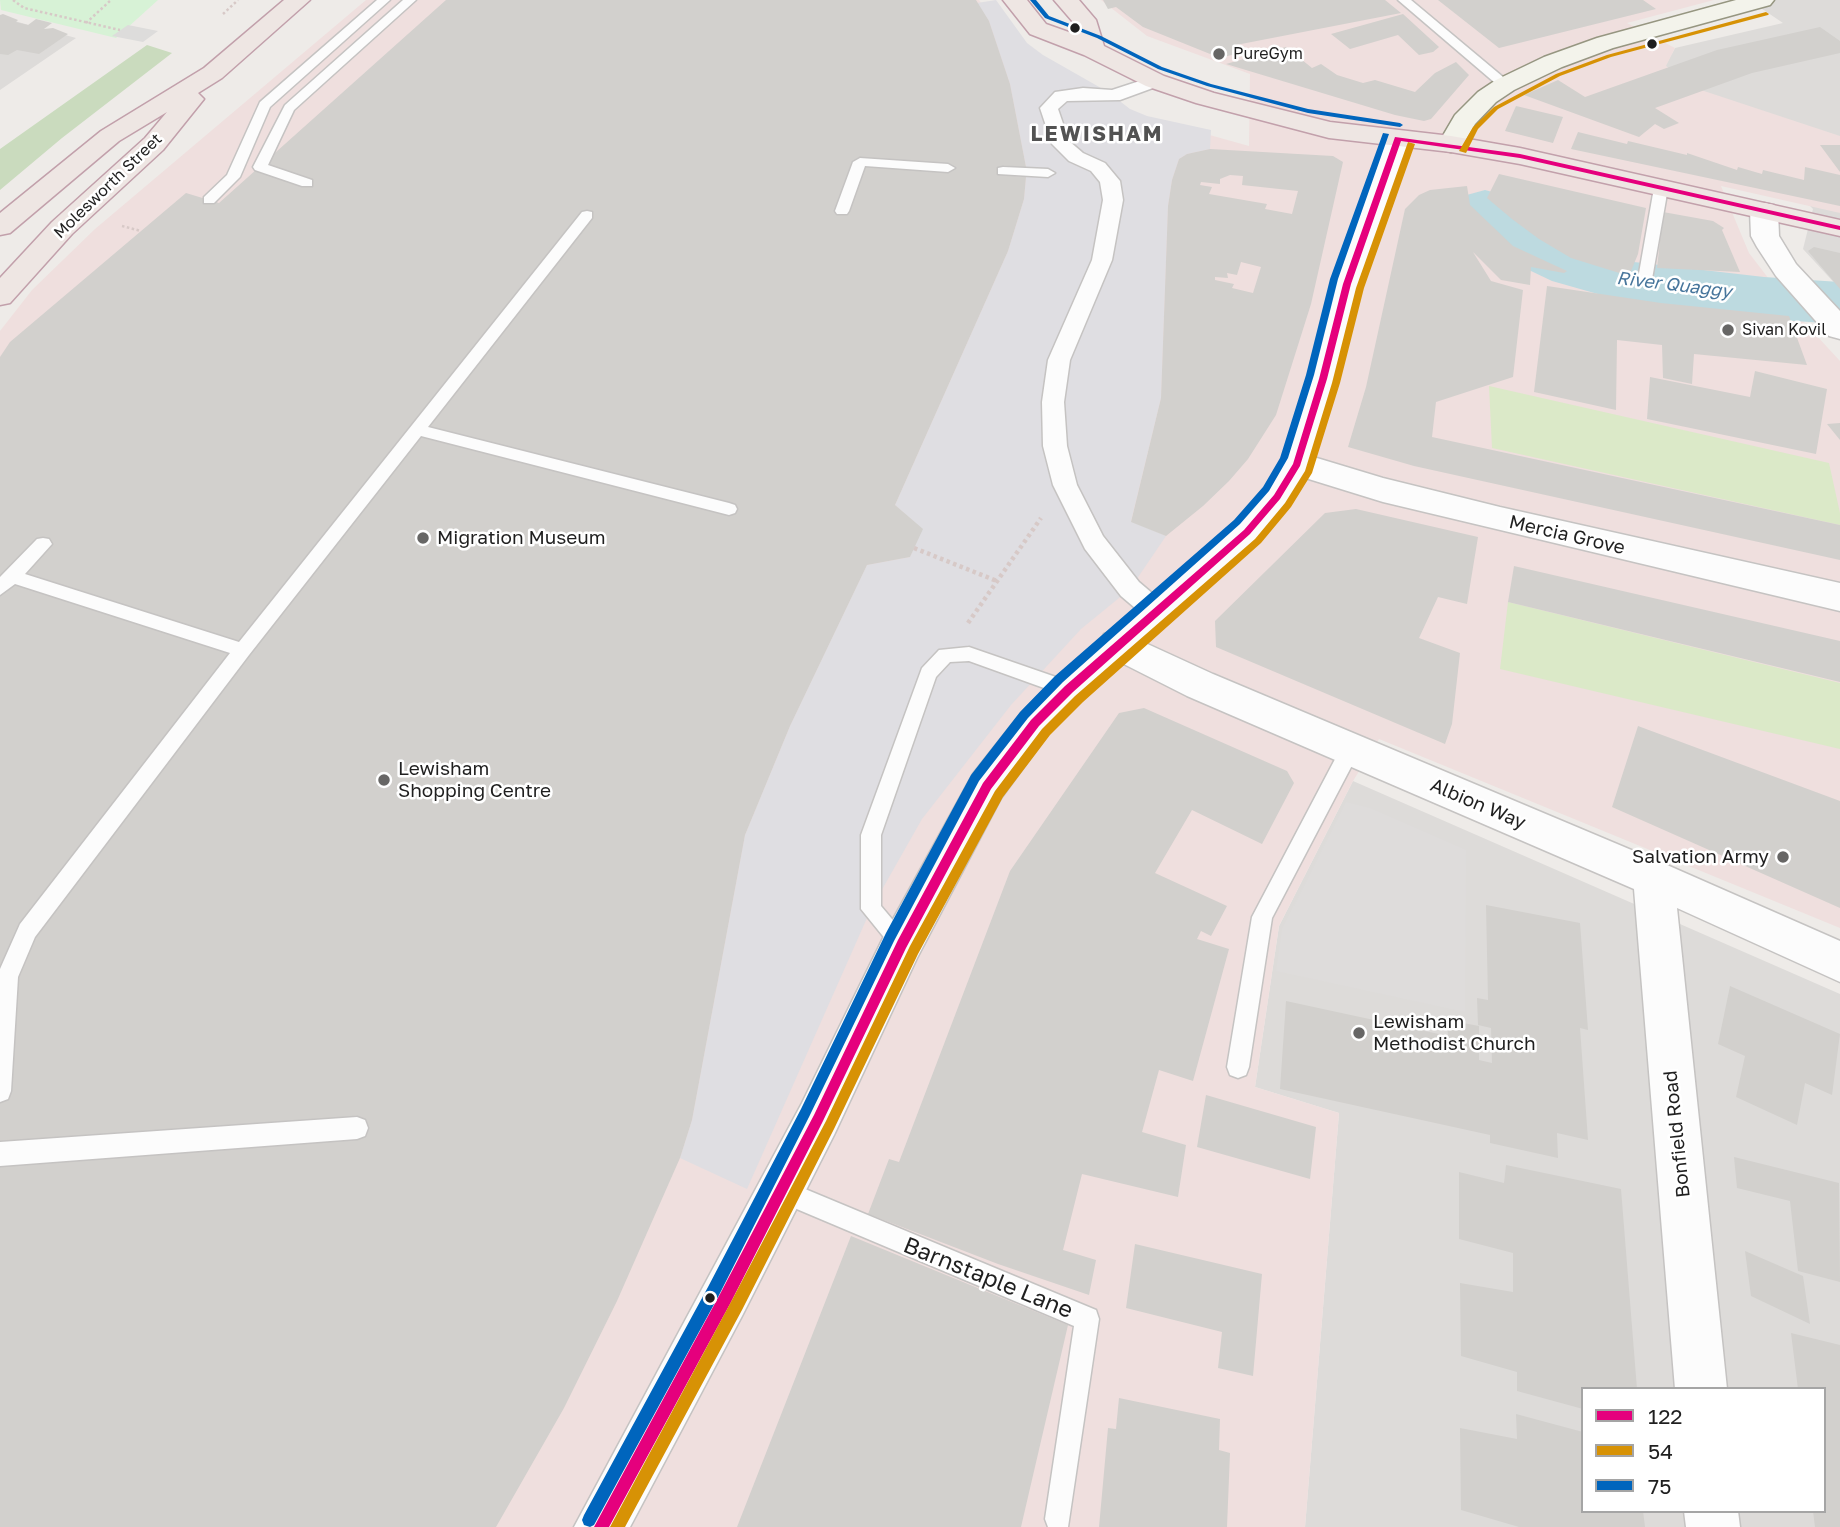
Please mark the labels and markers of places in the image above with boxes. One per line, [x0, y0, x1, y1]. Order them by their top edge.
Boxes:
unlabelled marker [1068, 21, 1082, 35]
unlabelled marker [1645, 37, 1659, 51]
place label: PureGym [1233, 44, 1303, 64]
marker: PureGym [1211, 46, 1227, 62]
place label: Sivan Kovil [1742, 320, 1826, 340]
marker: Sivan Kovil [1720, 322, 1736, 338]
place label: Migration Museum [437, 527, 606, 549]
marker: Migration Museum [415, 530, 431, 546]
place label: Lewisham Shopping Centre [398, 758, 551, 802]
marker: Lewisham Shopping Centre [376, 772, 392, 788]
place label: Salvation Army [1632, 846, 1769, 868]
marker: Salvation Army [1775, 849, 1791, 865]
place label: Lewisham Methodist Church [1373, 1011, 1536, 1055]
marker: Lewisham Methodist Church [1351, 1025, 1367, 1041]
unlabelled marker [703, 1291, 717, 1305]

